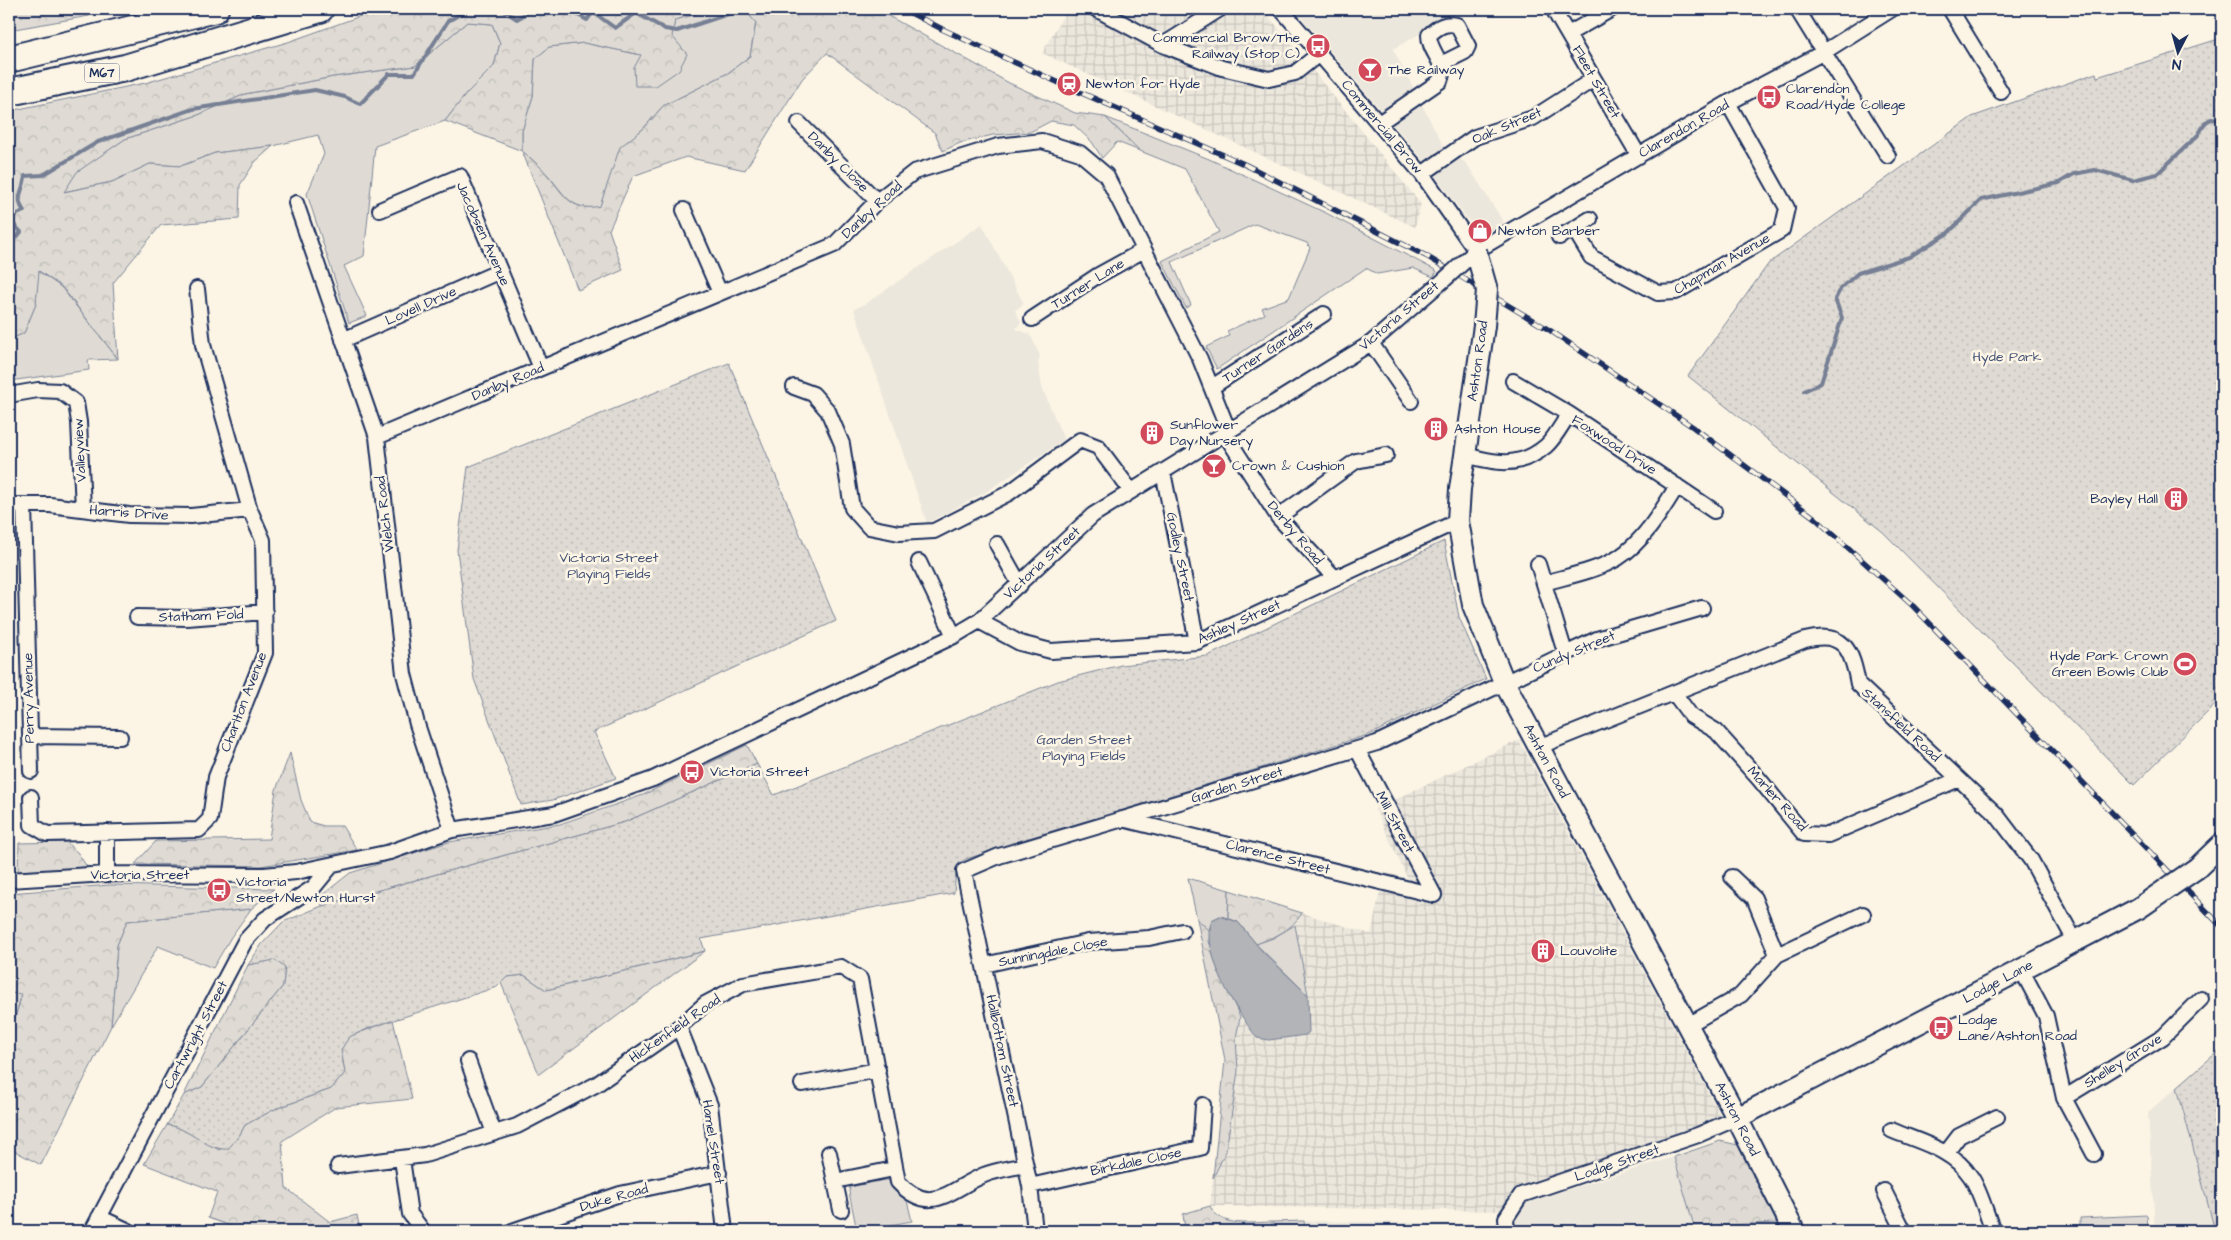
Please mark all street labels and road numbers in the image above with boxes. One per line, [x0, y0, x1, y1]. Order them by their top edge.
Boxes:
street label: Fleet Street [1567, 42, 1625, 123]
road number: M67 [84, 64, 120, 82]
street label: Commercial Brow [1337, 76, 1427, 178]
street label: Clarendon Road [1635, 95, 1733, 163]
street label: Oak Street [1469, 102, 1545, 150]
street label: Danby Close [803, 127, 873, 197]
street label: Danby Road [837, 177, 907, 243]
street label: Jacobsen Avenue [451, 179, 515, 290]
street label: Chapman Avenue [1670, 228, 1774, 300]
street label: Turner Lane [1048, 253, 1129, 314]
street label: Victoria Street [1355, 276, 1444, 355]
street label: Lovell Drive [382, 281, 460, 331]
street label: Turner Gardens [1219, 314, 1317, 388]
street label: Ashton Road [1462, 319, 1494, 403]
street label: Danby Road [469, 358, 547, 406]
street label: Foxwood Drive [1568, 410, 1661, 480]
street label: Valleyview [68, 418, 92, 482]
street label: Welch Road [370, 475, 400, 553]
street label: Derby Road [1262, 497, 1328, 569]
street label: Harris Drive [89, 500, 170, 526]
street label: Godley Street [1161, 510, 1199, 604]
street label: Victoria Street [999, 522, 1085, 604]
street label: Ashley Street [1194, 595, 1284, 649]
street label: Statham Fold [158, 605, 244, 627]
street label: Cundy Street [1530, 626, 1619, 678]
street label: Charlton Avenue [216, 649, 272, 755]
street label: Perry Avenue [18, 652, 40, 744]
street label: Stansfield Road [1857, 683, 1945, 767]
street label: Ashton Road [1518, 720, 1574, 802]
street label: Garden Street [1189, 761, 1286, 808]
street label: Marler Road [1742, 762, 1812, 836]
street label: Mill Street [1370, 788, 1420, 857]
street label: Clarence Street [1224, 834, 1333, 880]
street label: Victoria Street [90, 865, 190, 885]
street label: Sunningdale Close [997, 932, 1110, 972]
street label: Lodge Lane [1960, 955, 2037, 1009]
street label: Cartwright Street [159, 977, 233, 1093]
street label: Hickenfield Road [625, 990, 725, 1068]
street label: Hallbottom Street [980, 993, 1024, 1109]
street label: Shelley Grove [2080, 1029, 2166, 1093]
street label: Ashton Road [1710, 1078, 1764, 1160]
street label: Hamel Street [696, 1098, 730, 1186]
street label: Lodge Street [1572, 1139, 1662, 1187]
street label: Birkdale Close [1089, 1142, 1184, 1181]
street label: Duke Road [578, 1179, 650, 1217]

